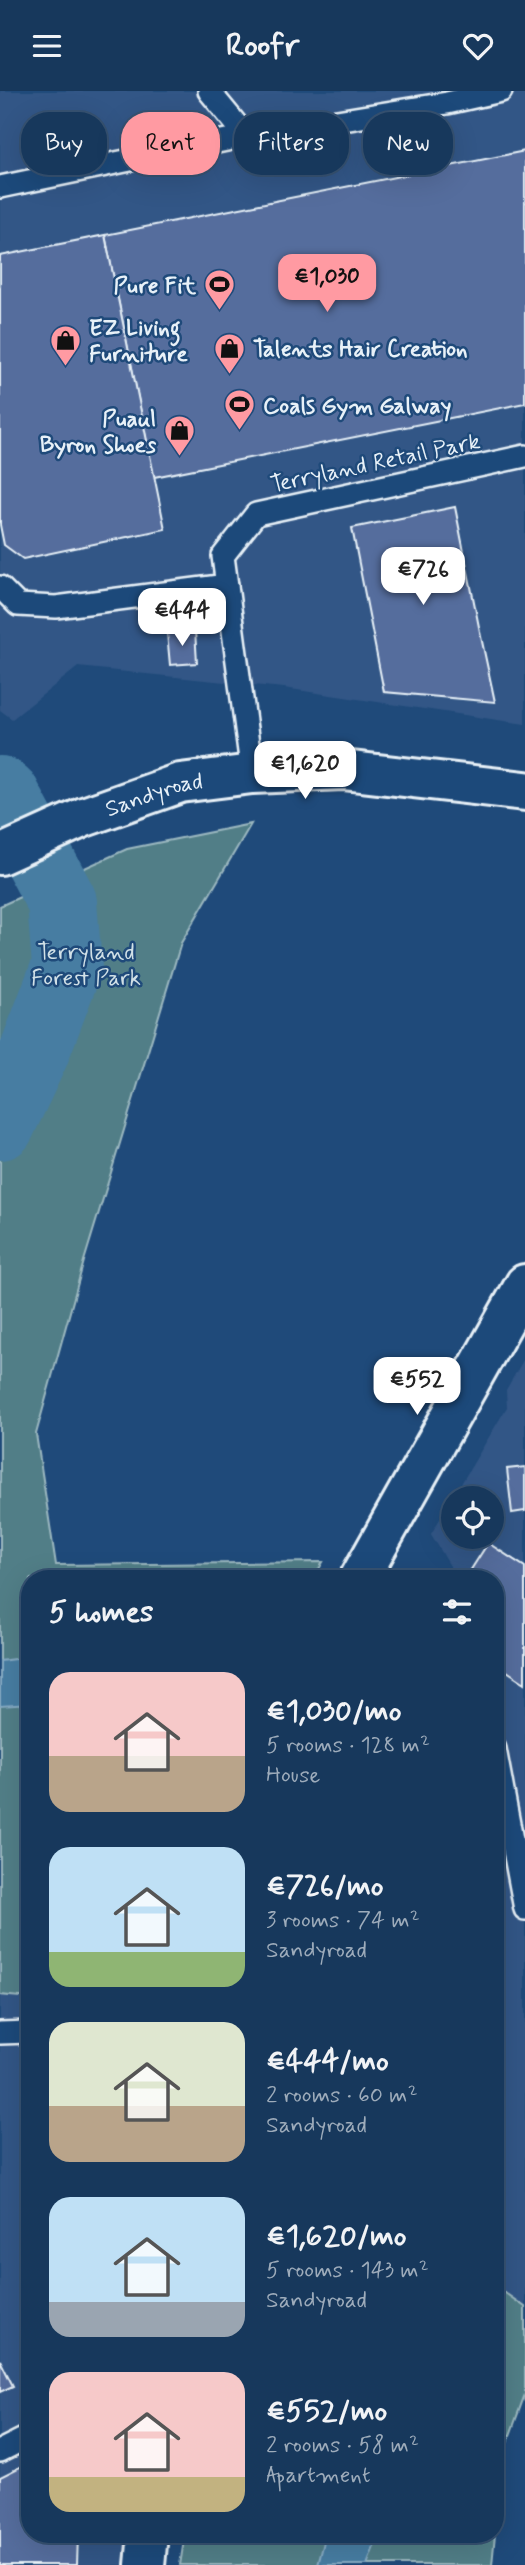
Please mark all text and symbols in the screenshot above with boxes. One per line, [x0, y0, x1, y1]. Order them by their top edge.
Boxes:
text: Roofr [226, 25, 299, 67]
icon: menu [28, 27, 66, 65]
icon: heart [459, 27, 497, 65]
chip: Buy [21, 112, 107, 175]
chip: Rent [121, 112, 220, 175]
chip: Filters [234, 112, 349, 175]
chip: New [363, 112, 453, 175]
pin: €1,030 [270, 255, 384, 314]
text: €1,030 [294, 262, 360, 292]
sports icon: Pure Fit [202, 268, 236, 312]
place label: Pure Fit [114, 272, 196, 302]
place label: EZ Living Furniture [89, 314, 188, 370]
shop icon: EZ Living Furniture [49, 323, 83, 367]
shop icon: Talents Hair Creation [213, 331, 247, 375]
place label: Talents Hair Creation [253, 335, 468, 365]
sports icon: Coals Gym Galway [223, 388, 257, 432]
place label: Coals Gym Galway [263, 392, 451, 422]
place label: Puaul Byron Shoes [40, 405, 157, 461]
shop icon: Puaul Byron Shoes [162, 414, 196, 458]
street label: Terryland Retail Park [268, 427, 483, 501]
pin: €726 [382, 547, 464, 607]
text: €726 [397, 555, 449, 585]
pin: €444 [141, 589, 223, 648]
text: €444 [154, 596, 210, 626]
pin: €1,620 [248, 741, 362, 801]
text: €1,620 [270, 749, 340, 779]
street label: Sandyroad [102, 767, 204, 825]
park label: Terryland Forest Park [31, 938, 141, 994]
pin: €552 [376, 1357, 458, 1417]
text: €552 [390, 1365, 444, 1395]
map controls [441, 1486, 504, 1549]
button: locate [441, 1486, 504, 1549]
text: 5 homes [49, 1593, 154, 1632]
icon: filters [438, 1593, 476, 1631]
text: €1,030/mo [266, 1692, 402, 1731]
icon: home [105, 1700, 189, 1784]
text: 5 rooms · 128 m² [266, 1731, 430, 1761]
text: House [266, 1761, 320, 1791]
text: €726/mo [266, 1867, 384, 1906]
icon: home [105, 1875, 189, 1959]
text: 3 rooms · 74 m² [266, 1906, 420, 1936]
text: Sandyroad [266, 1936, 367, 1966]
text: €444/mo [266, 2042, 389, 2081]
icon: home [105, 2050, 189, 2134]
text: 2 rooms · 60 m² [266, 2081, 418, 2111]
text: Sandyroad [266, 2111, 367, 2141]
text: €1,620/mo [266, 2217, 407, 2256]
icon: home [105, 2225, 189, 2309]
text: 5 rooms · 143 m² [266, 2256, 429, 2286]
text: Sandyroad [266, 2286, 367, 2316]
text: €552/mo [266, 2392, 387, 2431]
icon: home [105, 2400, 189, 2484]
text: 2 rooms · 58 m² [266, 2431, 419, 2461]
text: Apartment [266, 2461, 371, 2491]

